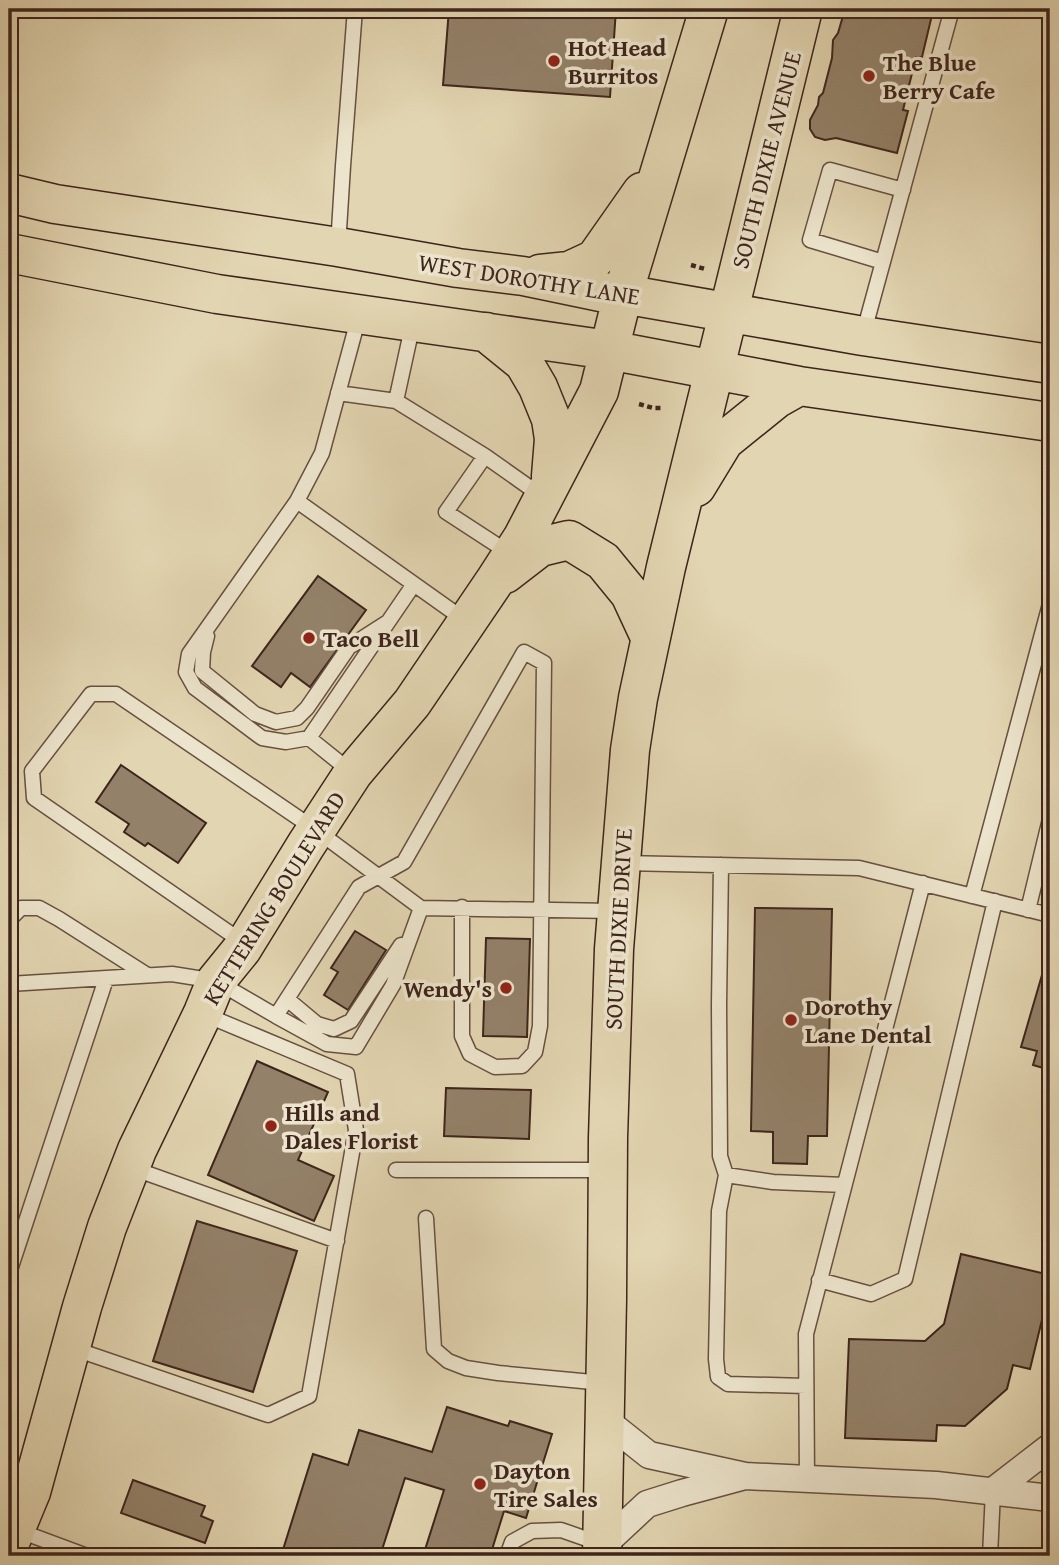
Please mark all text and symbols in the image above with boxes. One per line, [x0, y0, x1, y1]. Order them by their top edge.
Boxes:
place label: Hot Head Burritos [568, 30, 666, 93]
place label: The Blue Berry Cafe [883, 45, 996, 108]
street label: SOUTH DIXIE AVENUE [722, 48, 810, 272]
marker: Hot Head Burritos [546, 53, 562, 69]
marker: The Blue Berry Cafe [861, 68, 877, 84]
street label: WEST DOROTHY LANE [416, 244, 642, 314]
place label: Taco Bell [323, 621, 420, 656]
marker: Taco Bell [301, 630, 317, 646]
street label: KETTERING BOULEVARD [194, 784, 354, 1012]
street label: SOUTH DIXIE DRIVE [595, 827, 641, 1031]
place label: Wendy's [403, 971, 492, 1006]
marker: Wendy's [498, 980, 514, 996]
place label: Dorothy Lane Dental [805, 989, 932, 1052]
marker: Dorothy Lane Dental [783, 1012, 799, 1028]
place label: Hills and Dales Florist [285, 1095, 418, 1158]
marker: Hills and Dales Florist [263, 1118, 279, 1134]
place label: Dayton Tire Sales [494, 1453, 598, 1516]
marker: Dayton Tire Sales [472, 1476, 488, 1492]

